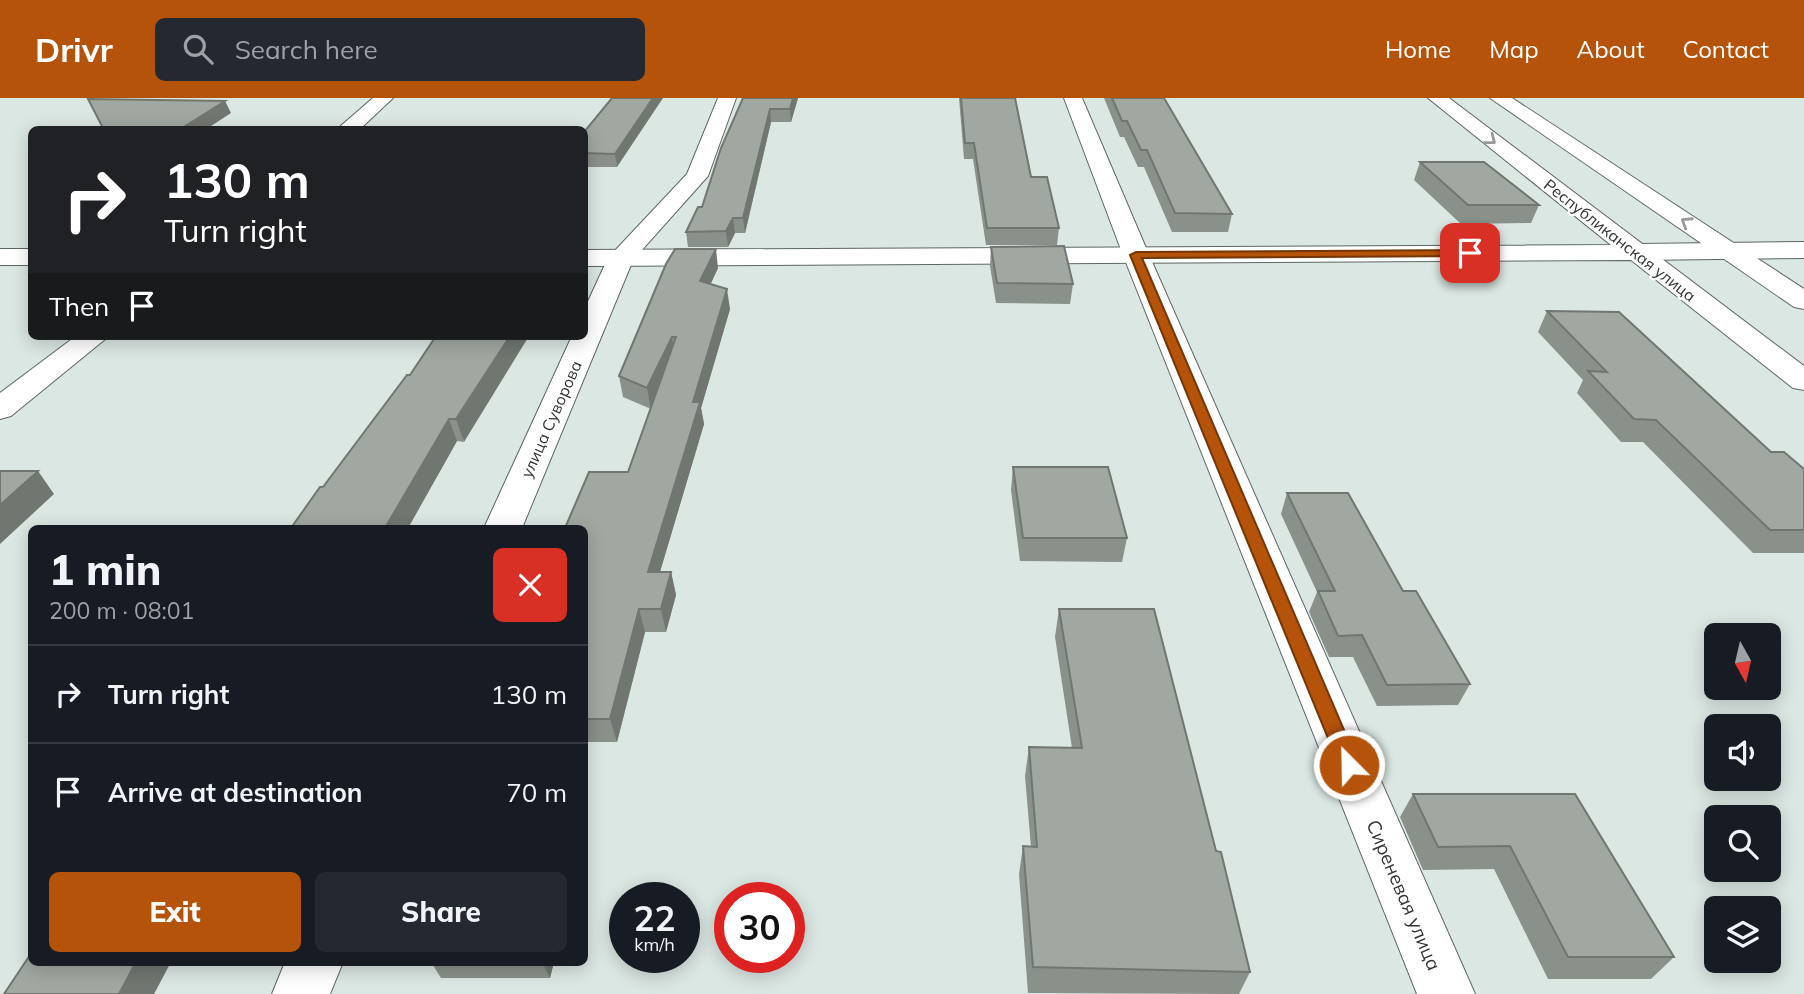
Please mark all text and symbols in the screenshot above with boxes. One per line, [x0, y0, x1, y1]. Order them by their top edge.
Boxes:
search box [155, 18, 645, 81]
text: Drivr [35, 29, 113, 70]
icon: search [179, 30, 217, 68]
text: Search here [235, 33, 378, 66]
text: Home [1385, 34, 1451, 64]
text: Map [1489, 34, 1539, 64]
text: About [1577, 34, 1645, 64]
text: Contact [1683, 34, 1769, 64]
one-way arrow [1483, 131, 1496, 144]
text: 130 m [164, 149, 310, 210]
icon: right [49, 154, 140, 245]
street label: Республиканская улица [1540, 174, 1700, 306]
text: Turn right [164, 210, 307, 250]
one-way arrow [1681, 217, 1694, 230]
pin [1440, 223, 1500, 283]
icon: arrive [1451, 234, 1489, 272]
icon: arrive [123, 287, 161, 325]
text: Then [49, 290, 109, 323]
street label: улица Суворова [516, 357, 586, 481]
text: 1 min [49, 543, 162, 596]
button: close [493, 548, 567, 622]
text: 200 m · 08:01 [49, 596, 194, 625]
north arrow [1704, 623, 1782, 700]
map controls [1704, 623, 1781, 973]
icon: right [49, 675, 87, 713]
text: Turn right [108, 678, 229, 711]
text: 130 m [491, 678, 567, 711]
button: sound [1704, 714, 1781, 791]
position arrow [1312, 728, 1386, 802]
icon: arrive [49, 773, 87, 811]
text: Arrive at destination [108, 776, 363, 809]
text: 70 m [506, 776, 567, 809]
button: search [1704, 805, 1781, 882]
street label: Сиреневая улица [1361, 816, 1447, 974]
button: Exit [49, 872, 301, 952]
button: Share [315, 872, 567, 952]
speed limit sign: 30 [714, 882, 805, 973]
text: 22 [633, 896, 676, 940]
button: layers [1704, 896, 1781, 973]
text: km/h [634, 933, 675, 956]

